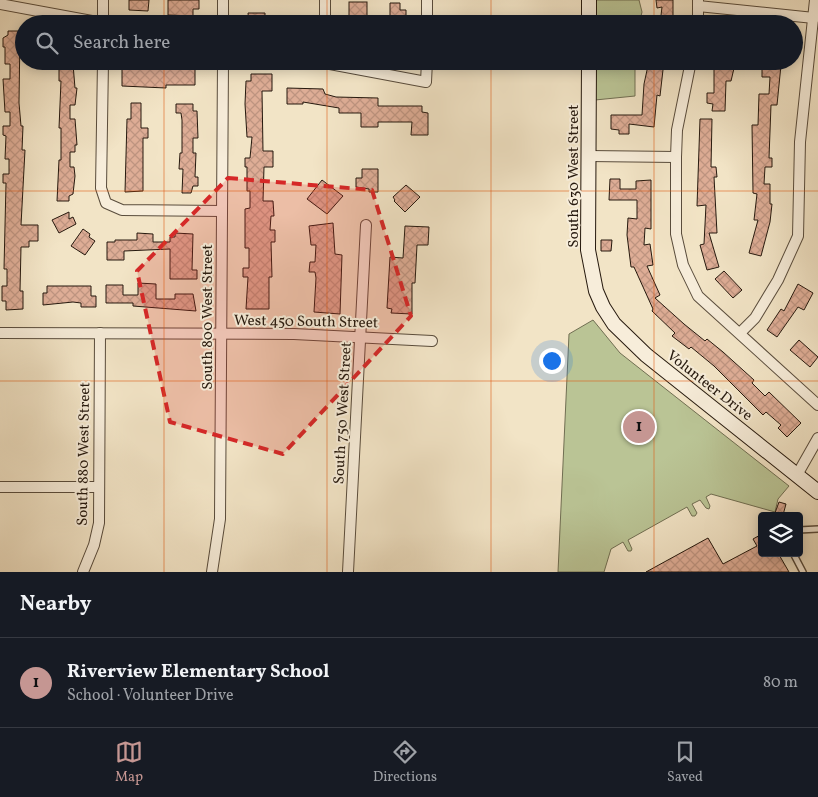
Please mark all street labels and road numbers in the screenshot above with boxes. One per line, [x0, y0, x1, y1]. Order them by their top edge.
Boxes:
street label: South 630 West Street [564, 104, 585, 248]
street label: South 800 West Street [198, 244, 219, 390]
street label: West 450 South Street [234, 311, 378, 334]
street label: South 750 West Street [329, 341, 358, 485]
street label: Volunteer Drive [662, 346, 756, 426]
street label: South 880 West Street [73, 382, 96, 526]

